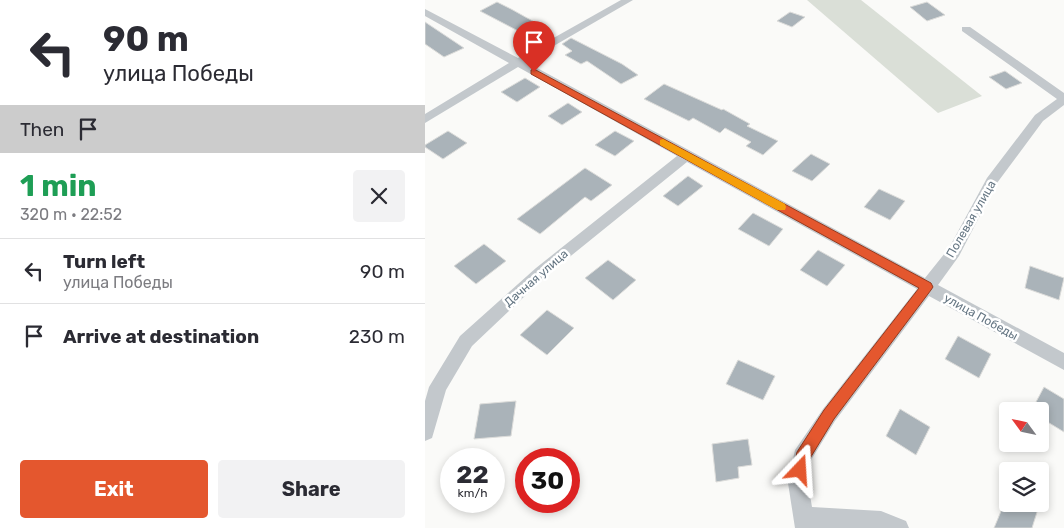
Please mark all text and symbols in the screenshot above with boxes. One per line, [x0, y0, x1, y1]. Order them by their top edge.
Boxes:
text: 90 m [103, 18, 189, 60]
icon: left [20, 20, 85, 85]
pin [513, 21, 555, 72]
icon: arrive [520, 28, 548, 56]
text: улица Победы [103, 60, 254, 87]
icon: arrive [74, 115, 102, 143]
text: Then [20, 118, 64, 141]
text: 1 min [20, 168, 97, 204]
button: close [353, 170, 405, 222]
street label: Полевая улица [943, 178, 999, 260]
text: 320 m · 22:52 [20, 205, 122, 224]
street label: Дачная улица [501, 247, 571, 309]
text: Turn left [63, 250, 145, 273]
icon: left [20, 257, 48, 285]
text: 90 m [360, 260, 405, 283]
text: улица Победы [63, 273, 173, 292]
street label: улица Победы [942, 291, 1020, 343]
icon: arrive [20, 322, 48, 350]
text: Arrive at destination [63, 325, 259, 348]
text: 230 m [349, 325, 405, 348]
north arrow [999, 402, 1049, 452]
map controls [999, 402, 1049, 512]
position arrow [773, 443, 825, 495]
speed limit sign: 30 [515, 448, 580, 513]
button: Exit [20, 460, 208, 518]
button: Share [218, 460, 405, 518]
text: 22 [456, 460, 489, 489]
button: layers [999, 462, 1049, 512]
text: km/h [458, 486, 487, 500]

